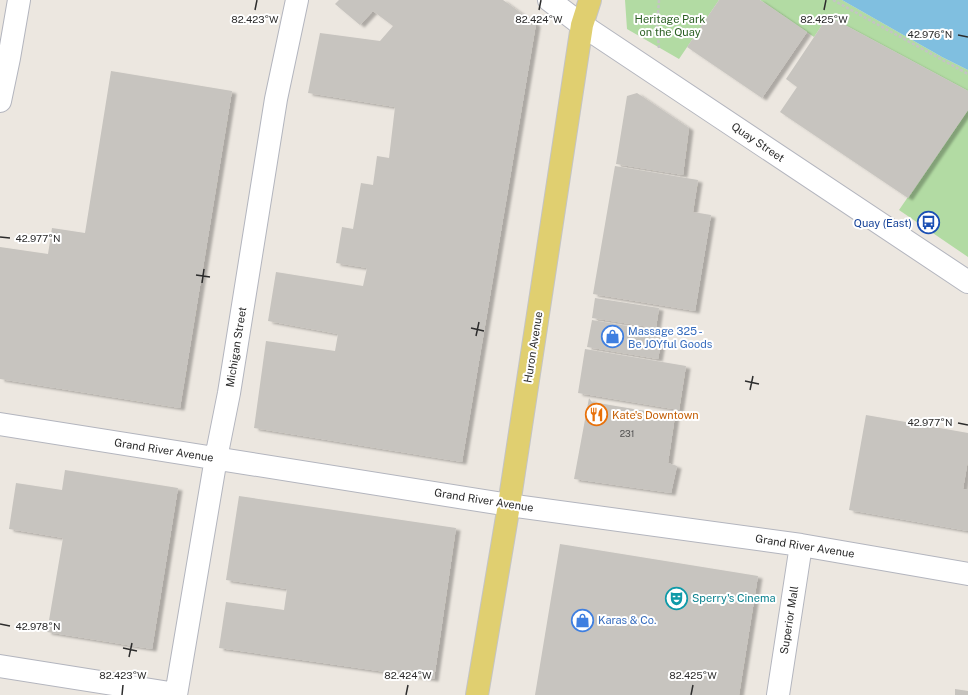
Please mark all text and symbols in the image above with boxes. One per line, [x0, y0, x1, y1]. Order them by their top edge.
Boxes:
text: 82.423°W [231, 13, 279, 25]
text: 82.424°W [515, 13, 563, 25]
park label: Heritage Park on the Quay [635, 13, 705, 38]
text: 82.425°W [800, 13, 848, 25]
text: 42.976°N [908, 28, 952, 40]
street label: Quay Street [729, 120, 787, 164]
bus stop icon: Quay (East) [915, 210, 941, 236]
place label: Quay (East) [854, 217, 912, 229]
text: 42.977°N [16, 232, 60, 244]
street label: Michigan Street [224, 306, 248, 388]
street label: Huron Avenue [521, 310, 545, 384]
shop icon: Massage 325 - Be JOYful Goods [599, 324, 625, 350]
place label: Massage 325 - Be JOYful Goods [628, 325, 713, 350]
restaurant icon: Kate's Downtown [584, 402, 610, 428]
place label: Kate's Downtown [612, 409, 699, 421]
text: 42.977°N [908, 416, 952, 428]
house number: 231 [620, 428, 634, 439]
street label: Grand River Avenue [113, 436, 215, 464]
street label: Grand River Avenue [433, 486, 535, 514]
street label: Grand River Avenue [754, 532, 856, 560]
theatre icon: Sperry's Cinema [663, 585, 689, 611]
street label: Superior Mall [778, 585, 800, 655]
place label: Sperry's Cinema [692, 592, 776, 604]
shop icon: Karas & Co. [569, 607, 595, 633]
place label: Karas & Co. [598, 614, 657, 626]
text: 42.978°N [15, 620, 61, 632]
text: 82.423°W [99, 669, 147, 681]
text: 82.424°W [384, 669, 432, 681]
text: 82.425°W [669, 669, 717, 681]

